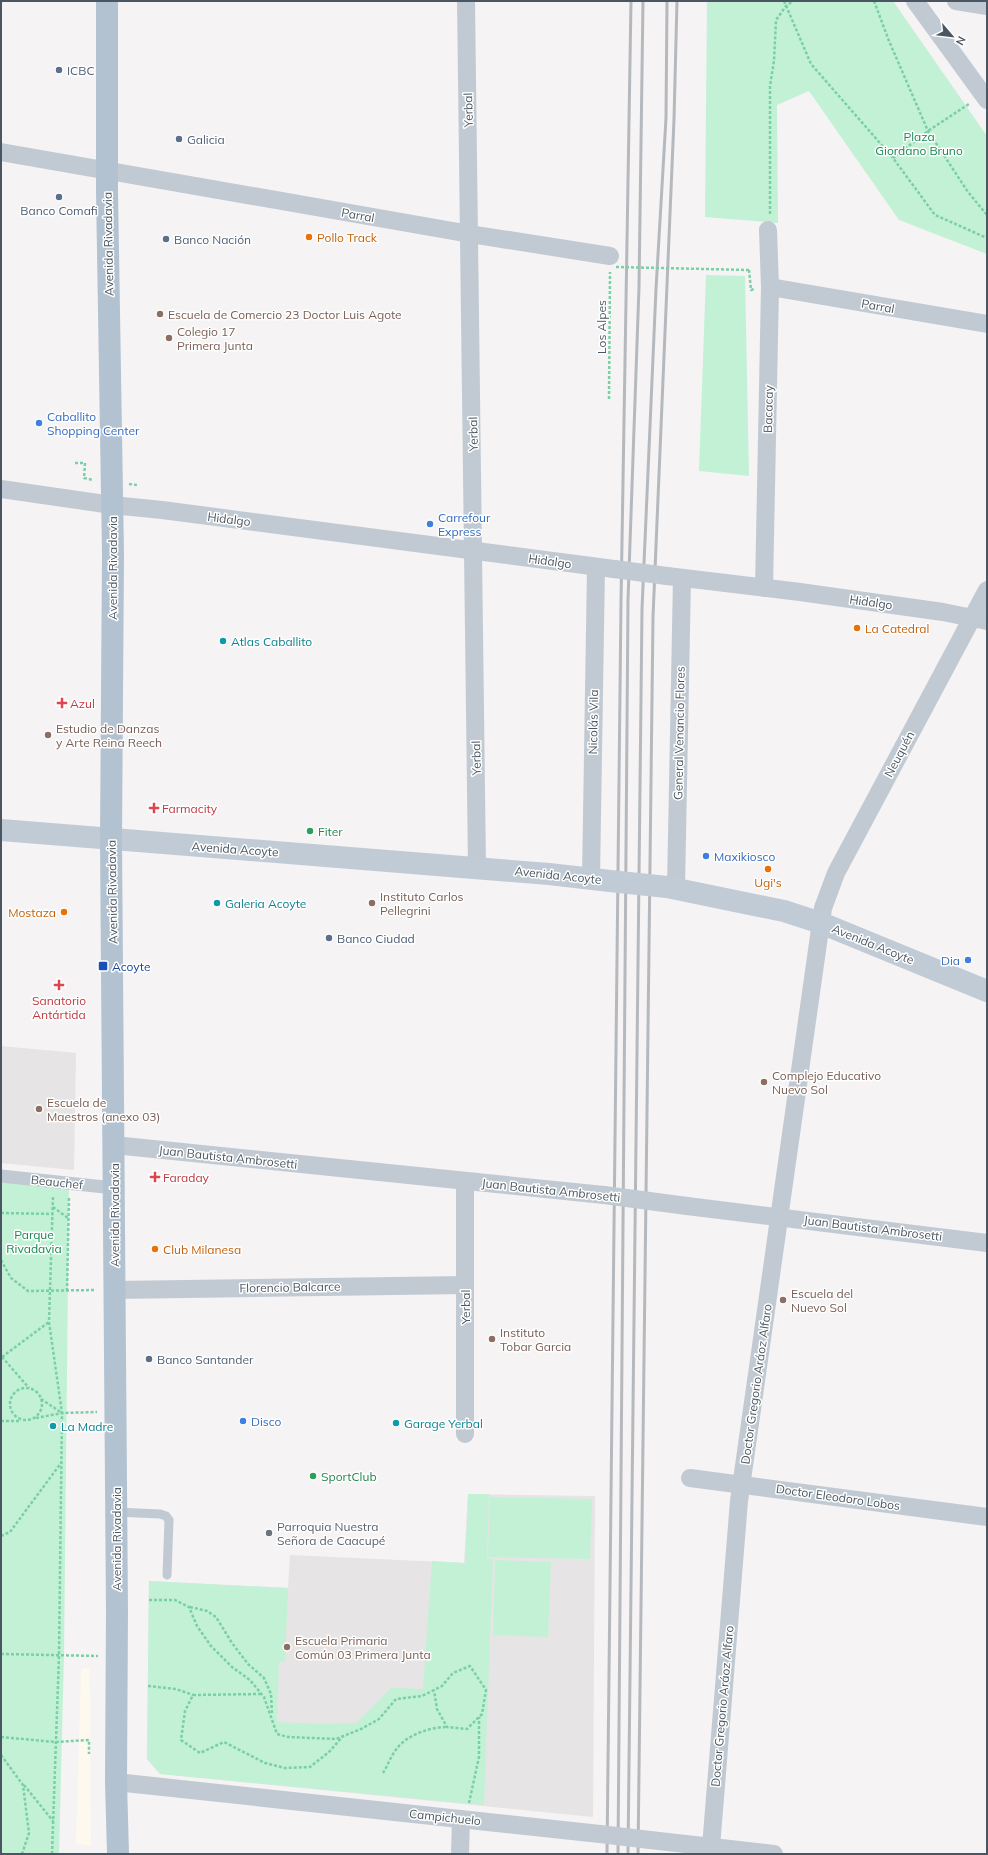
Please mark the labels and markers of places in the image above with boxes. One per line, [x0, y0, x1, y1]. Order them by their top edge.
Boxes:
place label: ICBC [67, 63, 95, 78]
marker: ICBC [54, 65, 64, 75]
place label: Galicia [187, 132, 225, 147]
marker: Galicia [174, 134, 184, 144]
marker: Banco Comafi [54, 192, 64, 202]
place label: Banco Comafi [20, 203, 98, 218]
place label: Pollo Track [317, 230, 378, 245]
place label: Banco Nación [174, 232, 251, 247]
marker: Pollo Track [304, 232, 314, 242]
marker: Banco Nación [161, 234, 171, 244]
place label: Escuela de Comercio 23 Doctor Luis Agote [168, 307, 402, 322]
marker: Escuela de Comercio 23 Doctor Luis Agote [155, 309, 165, 319]
place label: Colegio 17 Primera Junta [177, 324, 253, 353]
marker: Colegio 17 Primera Junta [164, 333, 174, 343]
place label: Caballito Shopping Center [47, 409, 140, 438]
marker: Caballito Shopping Center [34, 418, 44, 428]
place label: Carrefour Express [438, 510, 491, 539]
marker: Carrefour Express [425, 519, 435, 529]
place label: La Catedral [865, 621, 929, 636]
marker: La Catedral [852, 623, 862, 633]
place label: Atlas Caballito [231, 634, 312, 649]
marker: Atlas Caballito [218, 636, 228, 646]
place label: Azul [70, 696, 95, 711]
marker: Azul [57, 698, 67, 708]
place label: Estudio de Danzas y Arte Reina Reech [56, 721, 162, 750]
marker: Estudio de Danzas y Arte Reina Reech [43, 730, 53, 740]
place label: Farmacity [162, 801, 218, 816]
marker: Farmacity [149, 803, 159, 813]
place label: Fiter [318, 824, 343, 839]
marker: Fiter [305, 826, 315, 836]
place label: Maxikiosco [714, 849, 775, 864]
marker: Maxikiosco [701, 851, 711, 861]
marker: Ugi's [763, 864, 773, 874]
place label: Ugi's [754, 875, 782, 890]
place label: Instituto Carlos Pellegrini [380, 889, 464, 918]
place label: Galeria Acoyte [225, 896, 306, 911]
marker: Galeria Acoyte [212, 898, 222, 908]
marker: Instituto Carlos Pellegrini [367, 898, 377, 908]
place label: Mostaza [8, 905, 56, 920]
marker: Mostaza [59, 907, 69, 917]
place label: Banco Ciudad [337, 931, 415, 946]
marker: Banco Ciudad [324, 933, 334, 943]
place label: Dia [941, 953, 960, 968]
marker: Dia [963, 955, 973, 965]
place label: Acoyte [112, 959, 151, 974]
marker: Acoyte [97, 960, 109, 972]
marker: Sanatorio Antártida [53, 979, 65, 991]
place label: Sanatorio Antártida [32, 993, 86, 1022]
place label: Complejo Educativo Nuevo Sol [772, 1068, 881, 1097]
marker: Complejo Educativo Nuevo Sol [759, 1077, 769, 1087]
place label: Escuela de Maestros (anexo 03) [47, 1095, 160, 1124]
marker: Escuela de Maestros (anexo 03) [34, 1104, 44, 1114]
place label: Faraday [163, 1170, 210, 1185]
marker: Faraday [150, 1172, 160, 1182]
place label: Club Milanesa [163, 1242, 241, 1257]
marker: Club Milanesa [150, 1244, 160, 1254]
place label: Escuela del Nuevo Sol [791, 1286, 853, 1315]
marker: Escuela del Nuevo Sol [778, 1295, 788, 1305]
place label: Instituto Tobar Garcia [500, 1325, 571, 1354]
marker: Instituto Tobar Garcia [487, 1334, 497, 1344]
place label: Banco Santander [157, 1352, 254, 1367]
marker: Banco Santander [144, 1354, 154, 1364]
place label: Disco [251, 1414, 282, 1429]
marker: Disco [238, 1416, 248, 1426]
place label: Garage Yerbal [404, 1416, 483, 1431]
marker: Garage Yerbal [391, 1418, 401, 1428]
place label: La Madre [61, 1419, 113, 1434]
marker: La Madre [48, 1421, 58, 1431]
place label: SportClub [321, 1469, 377, 1484]
marker: SportClub [308, 1471, 318, 1481]
place label: Parroquia Nuestra Señora de Caacupé [277, 1519, 385, 1548]
marker: Parroquia Nuestra Señora de Caacupé [264, 1528, 274, 1538]
place label: Escuela Primaria Común 03 Primera Junta [295, 1633, 431, 1662]
marker: Escuela Primaria Común 03 Primera Junta [282, 1642, 292, 1652]

